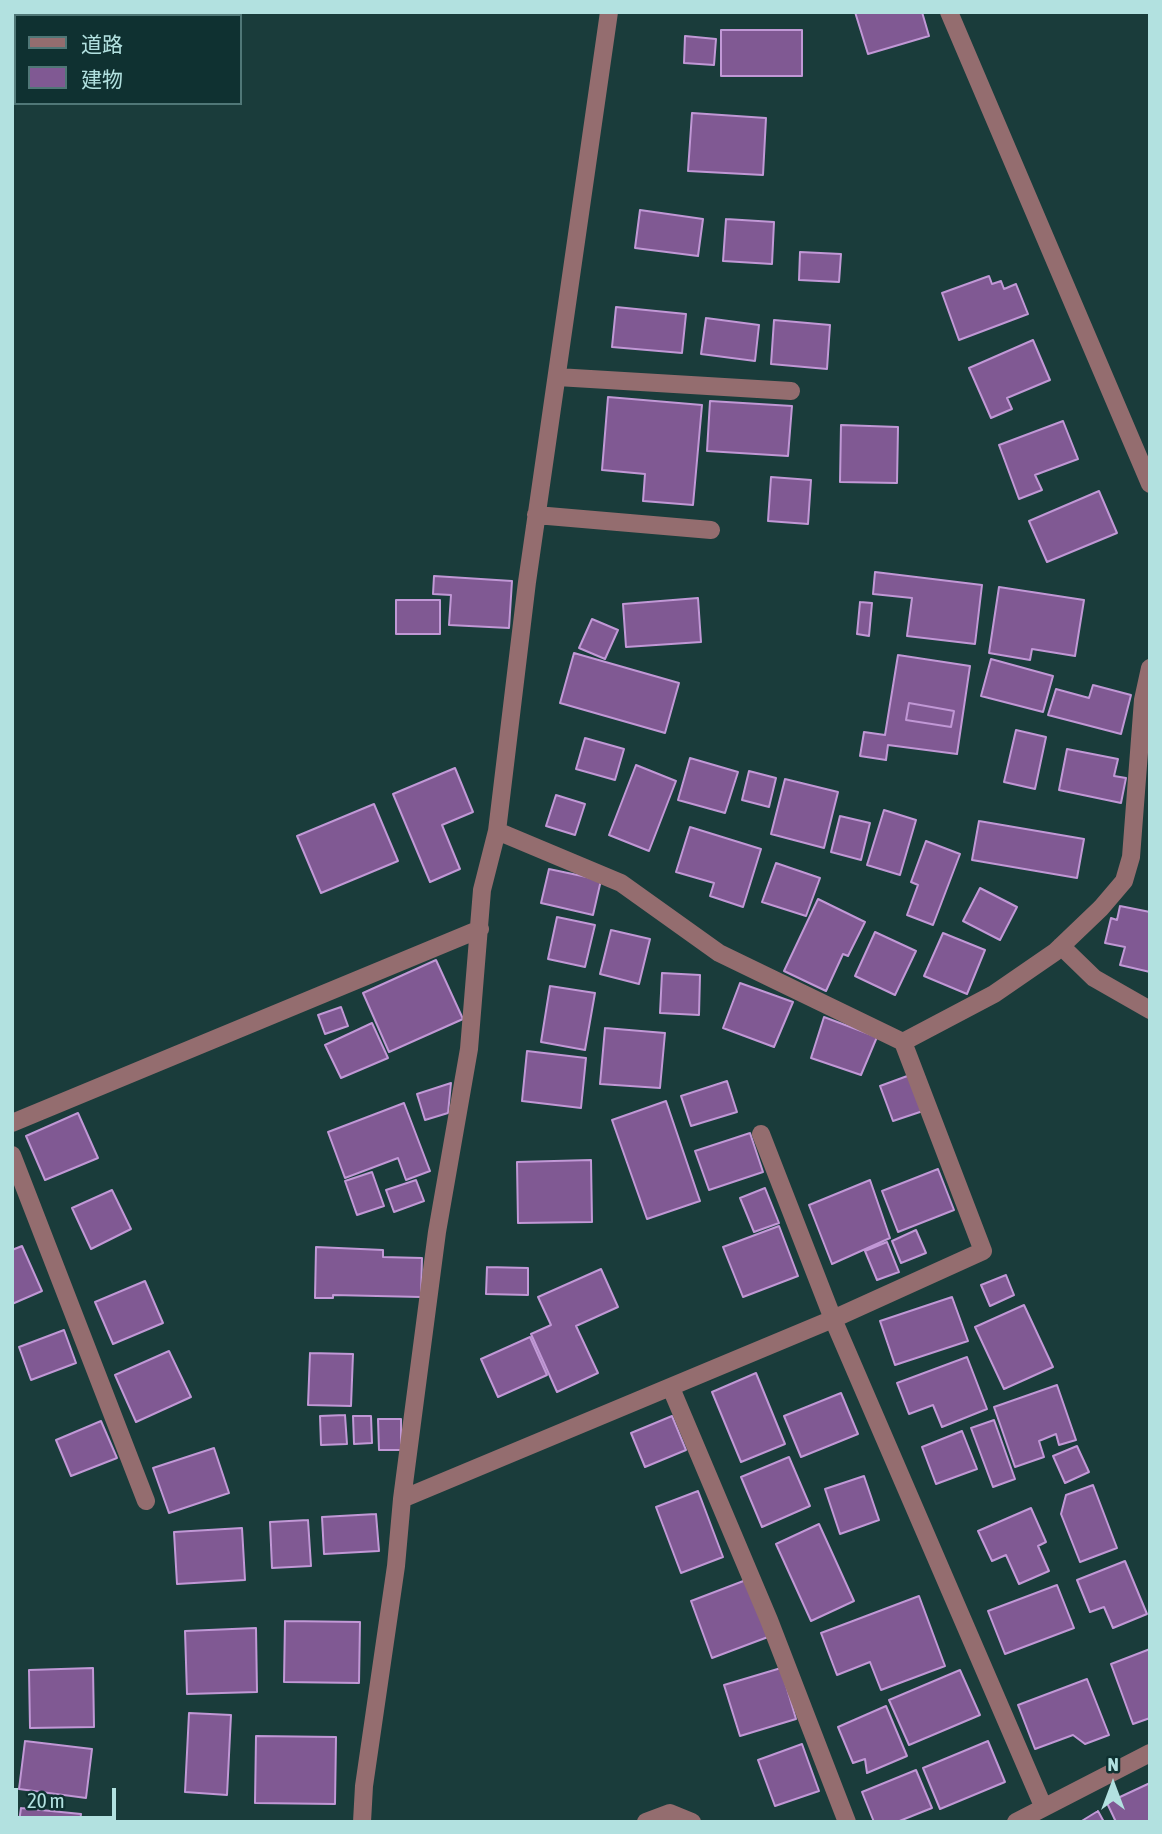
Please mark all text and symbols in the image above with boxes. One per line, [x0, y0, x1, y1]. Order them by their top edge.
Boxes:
legend [14, 14, 242, 105]
text: 道路 [81, 32, 123, 56]
text: 建物 [81, 67, 123, 91]
north arrow [1078, 1750, 1148, 1820]
text: N [1107, 1753, 1119, 1775]
scale bar [18, 1774, 119, 1818]
text: 20 m [27, 1788, 65, 1812]

